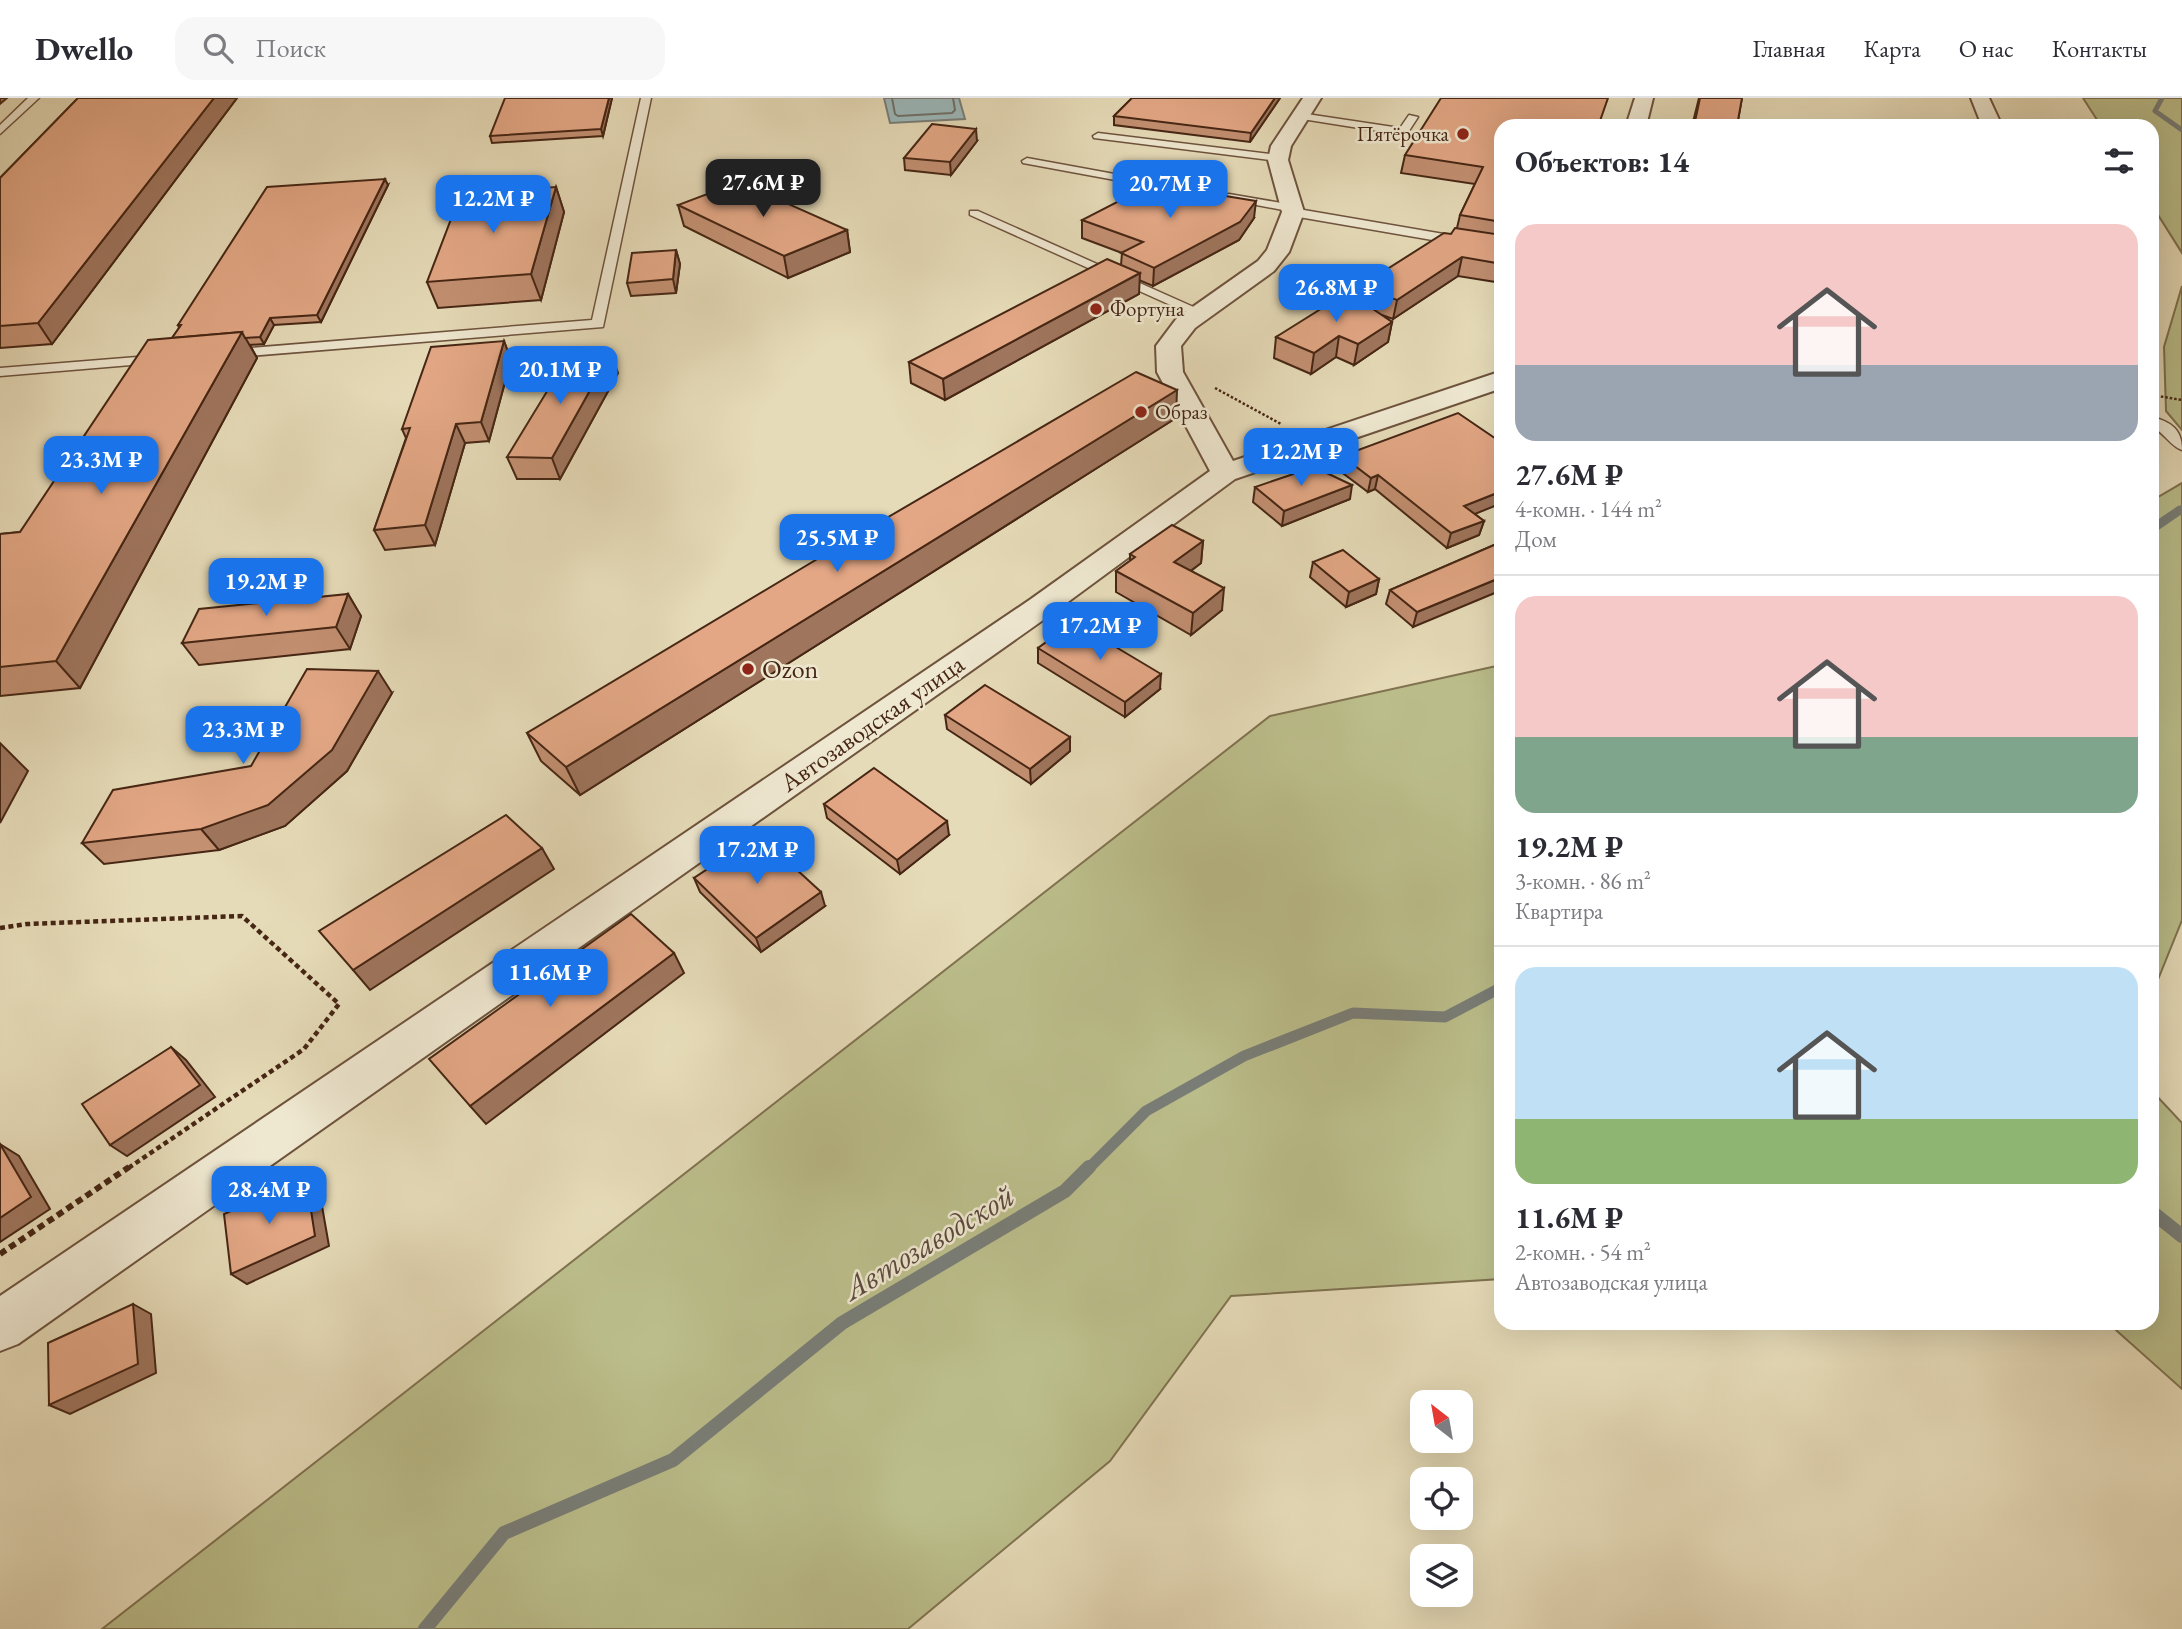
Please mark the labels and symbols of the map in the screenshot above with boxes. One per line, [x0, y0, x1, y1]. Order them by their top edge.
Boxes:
place label: Пятёрочка [1357, 120, 1450, 147]
marker: Пятёрочка [1455, 126, 1471, 142]
pin: 27.6M ₽ [698, 159, 828, 219]
pin: 20.7M ₽ [1105, 160, 1235, 220]
pin: 12.2M ₽ [428, 176, 558, 235]
pin: 26.8M ₽ [1271, 264, 1401, 324]
place label: Фортуна [1110, 295, 1185, 322]
marker: Фортуна [1088, 301, 1104, 317]
pin: 20.1M ₽ [495, 346, 625, 406]
place label: Образ [1155, 398, 1208, 425]
marker: Образ [1133, 404, 1149, 420]
pin: 12.2M ₽ [1236, 428, 1366, 488]
pin: 23.3M ₽ [36, 436, 166, 496]
pin: 25.5M ₽ [772, 514, 902, 574]
pin: 19.2M ₽ [201, 559, 331, 618]
pin: 17.2M ₽ [1035, 602, 1165, 662]
street label: Автозаводская улица [772, 646, 971, 800]
place label: Ozon [762, 652, 819, 686]
marker: Ozon [740, 661, 756, 677]
pin: 23.3M ₽ [178, 706, 308, 766]
pin: 17.2M ₽ [692, 826, 822, 886]
pin: 11.6M ₽ [485, 950, 615, 1009]
pin: 28.4M ₽ [204, 1166, 334, 1226]
water label: Автозаводской [832, 1173, 1022, 1311]
north arrow [1410, 1390, 1474, 1452]

